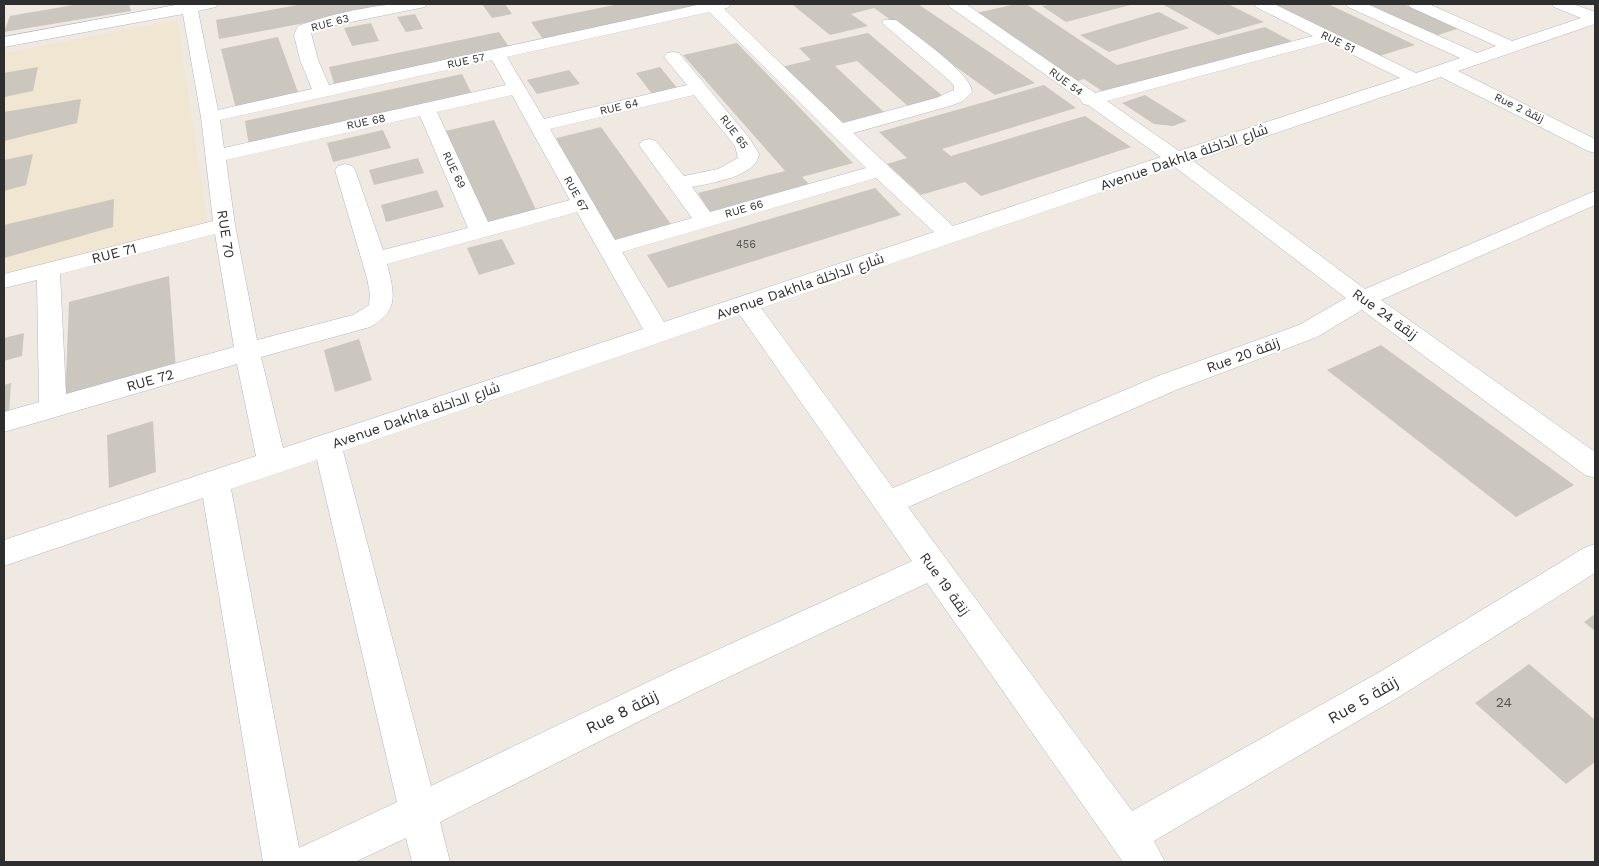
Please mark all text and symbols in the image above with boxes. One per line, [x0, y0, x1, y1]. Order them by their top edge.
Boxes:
street label: RUE 63 [309, 12, 351, 34]
street label: RUE 51 [1319, 28, 1357, 56]
street label: RUE 57 [446, 51, 486, 71]
street label: RUE 54 [1046, 65, 1086, 99]
street label: Rue 2 زنقة [1492, 90, 1546, 126]
street label: RUE 64 [598, 96, 640, 118]
street label: RUE 68 [345, 112, 387, 132]
street label: RUE 65 [717, 113, 751, 151]
street label: Avenue Dakhla شارع الداخلة [1098, 121, 1270, 194]
street label: RUE 69 [440, 149, 469, 191]
street label: RUE 67 [561, 174, 591, 214]
street label: RUE 66 [723, 197, 765, 221]
street label: RUE 70 [214, 209, 238, 259]
house number: 456 [736, 238, 756, 251]
street label: RUE 71 [90, 240, 138, 266]
street label: Avenue Dakhla شارع الداخلة [714, 250, 886, 323]
street label: Rue 24 زنقة [1349, 285, 1421, 343]
street label: Rue 20 زنقة [1204, 334, 1282, 376]
street label: RUE 72 [125, 366, 175, 394]
street label: Avenue Dakhla شارع الداخلة [330, 379, 502, 452]
street label: Rue 19 زنقة [917, 549, 973, 619]
street label: Rue 5 زنقة [1325, 672, 1401, 728]
street label: Rue 8 زنقة [583, 686, 661, 738]
house number: 24 [1496, 694, 1512, 710]

